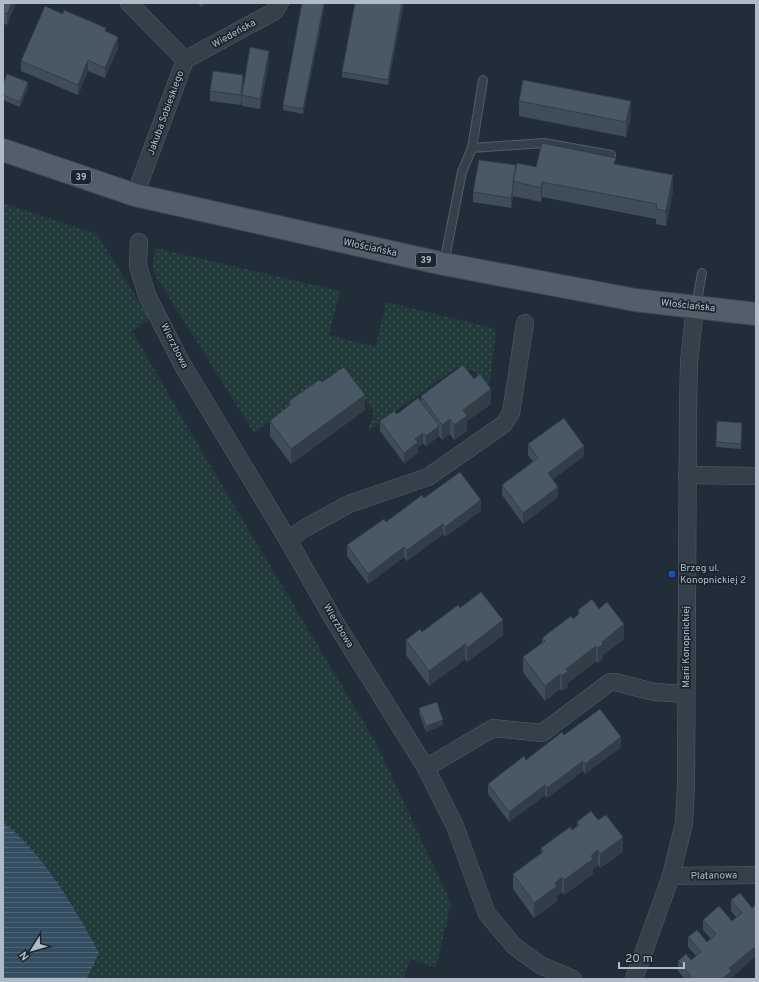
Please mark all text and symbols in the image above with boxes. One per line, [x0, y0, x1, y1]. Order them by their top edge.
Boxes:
street label: Wiedeńska [210, 17, 258, 51]
street label: Jakuba Sobieskiego [145, 69, 187, 157]
road number: 39 [71, 170, 91, 184]
street label: Włościańska [342, 236, 398, 260]
road number: 39 [416, 253, 436, 267]
street label: Włościańska [660, 297, 716, 315]
street label: Wierzbowa [157, 321, 191, 371]
place label: Brzeg ul. Konopnickiej 2 [680, 562, 746, 587]
marker: Brzeg ul. Konopnickiej 2 [667, 569, 677, 579]
street label: Wierzbowa [320, 602, 356, 650]
street label: Marii Konopnickiej [680, 606, 693, 688]
street label: Platanowa [691, 869, 737, 883]
north arrow [12, 930, 52, 970]
scale bar [619, 944, 684, 970]
text: N [17, 948, 33, 963]
text: 20 m [625, 951, 653, 967]

